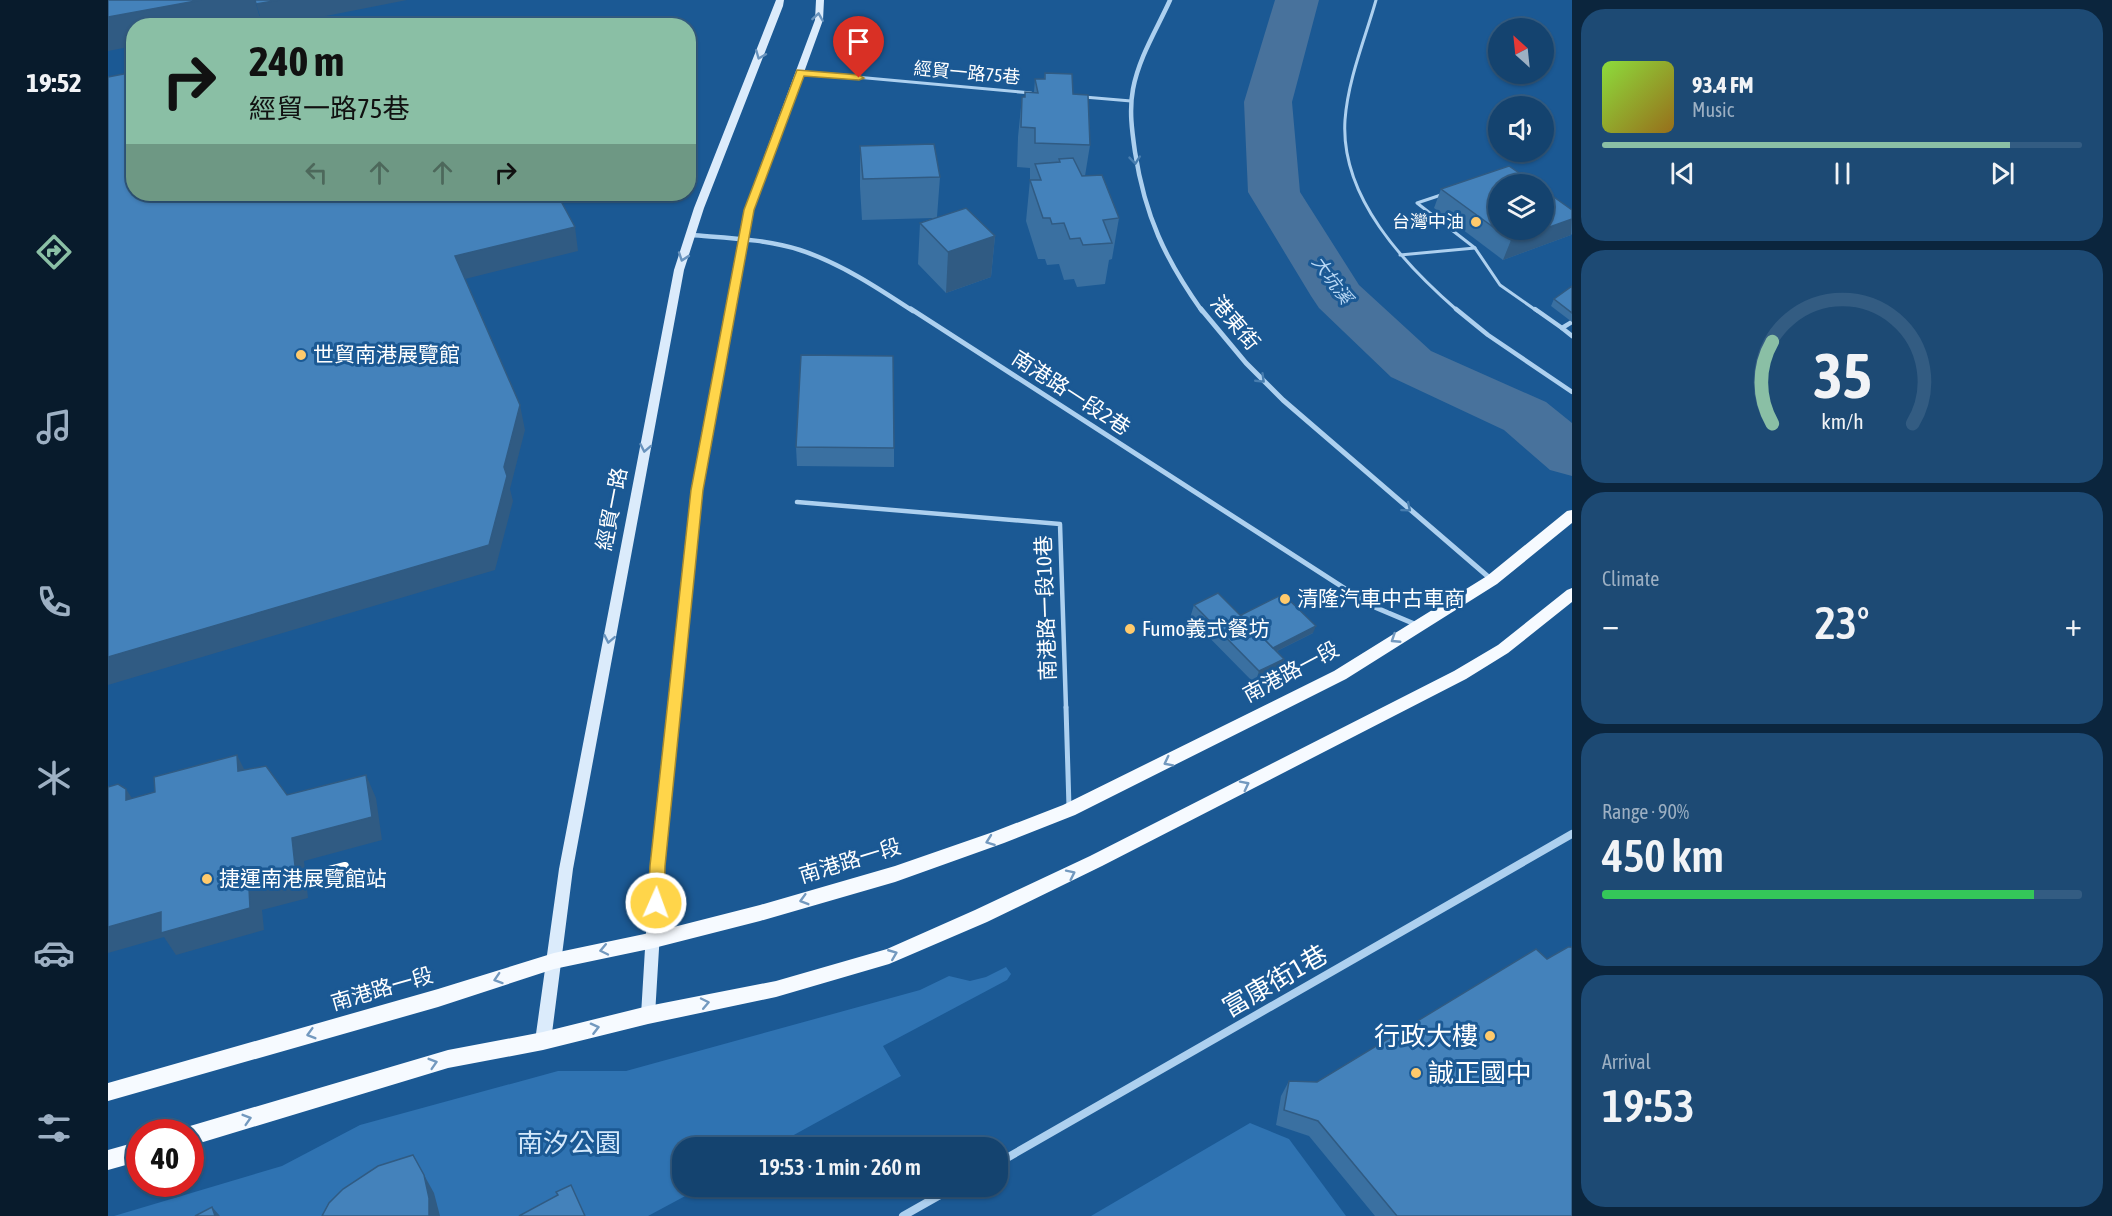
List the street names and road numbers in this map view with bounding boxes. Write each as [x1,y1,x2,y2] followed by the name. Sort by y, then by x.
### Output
[913,57,1021,88] street label: 經貿一路75巷
[1206,291,1265,354] street label: 港東街
[1008,345,1135,439] street label: 南港路一段2巷
[591,465,631,552] street label: 經貿一路
[1030,535,1060,681] street label: 南港路一段10巷
[1239,636,1343,706] street label: 南港路一段
[796,833,903,887] street label: 南港路一段
[1217,939,1333,1023] street label: 富康街1巷
[328,962,435,1014] street label: 南港路一段

